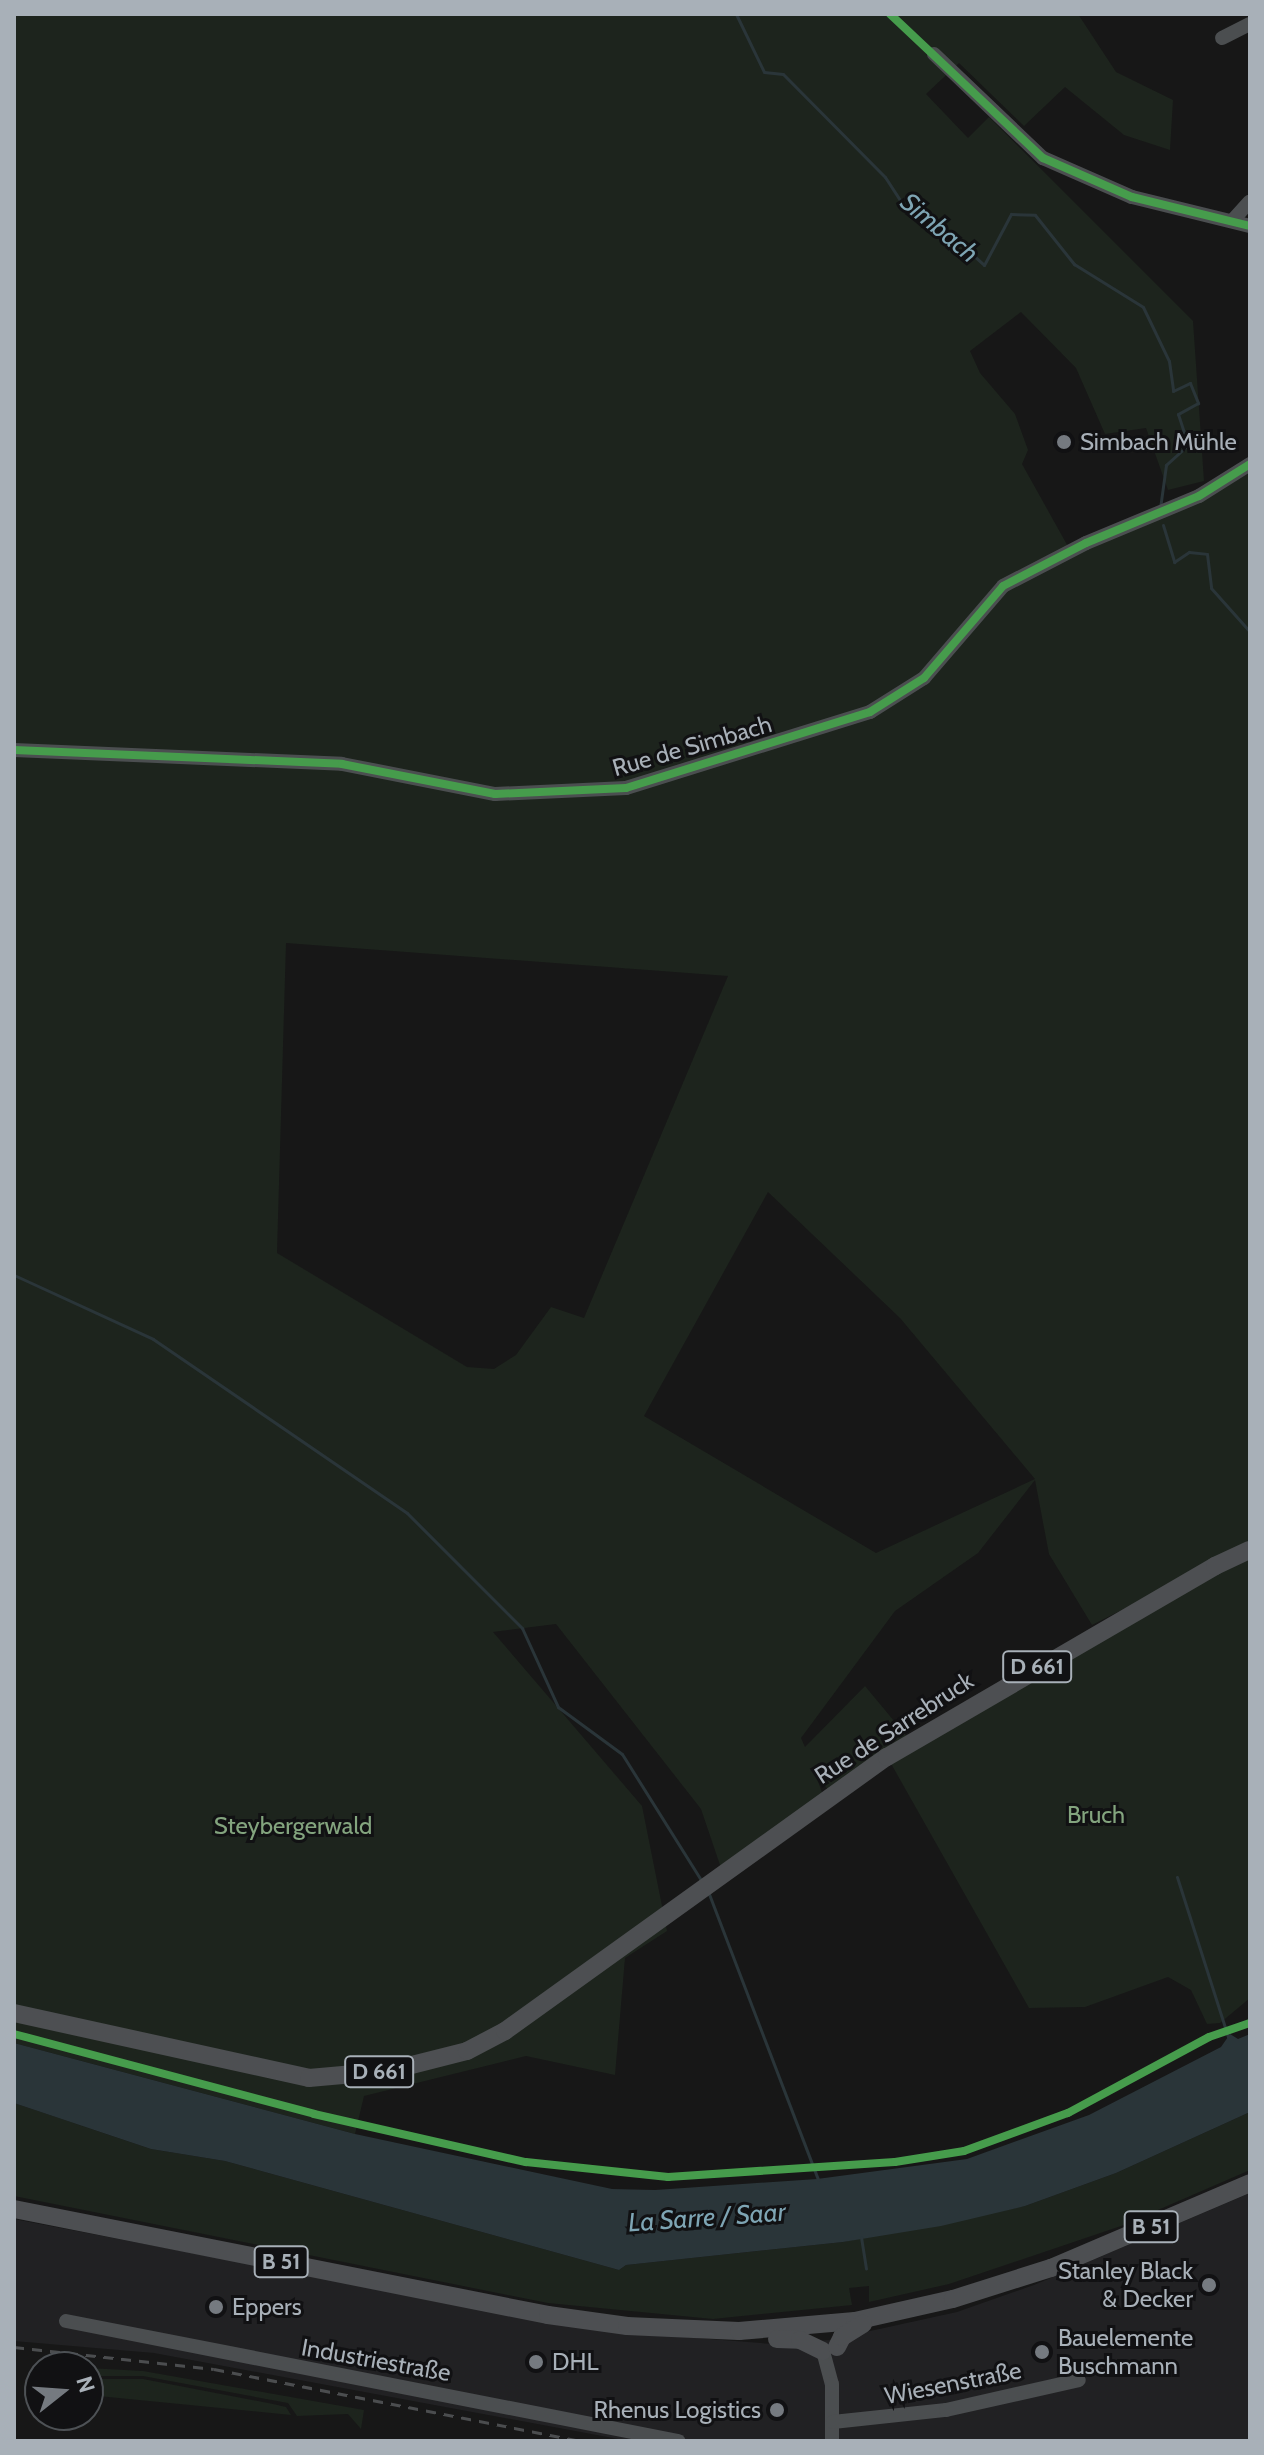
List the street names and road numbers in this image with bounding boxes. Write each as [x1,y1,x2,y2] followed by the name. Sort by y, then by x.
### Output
[609,710,775,782] street label: Rue de Simbach
[1001,1649,1073,1685] road number: D 661
[809,1666,979,1790] street label: Rue de Sarrebruck
[343,2054,415,2090] road number: D 661
[1123,2209,1179,2245] road number: B 51
[253,2244,309,2280] road number: B 51
[299,2333,453,2387] street label: Industriestraße
[882,2356,1024,2410] street label: Wiesenstraße

